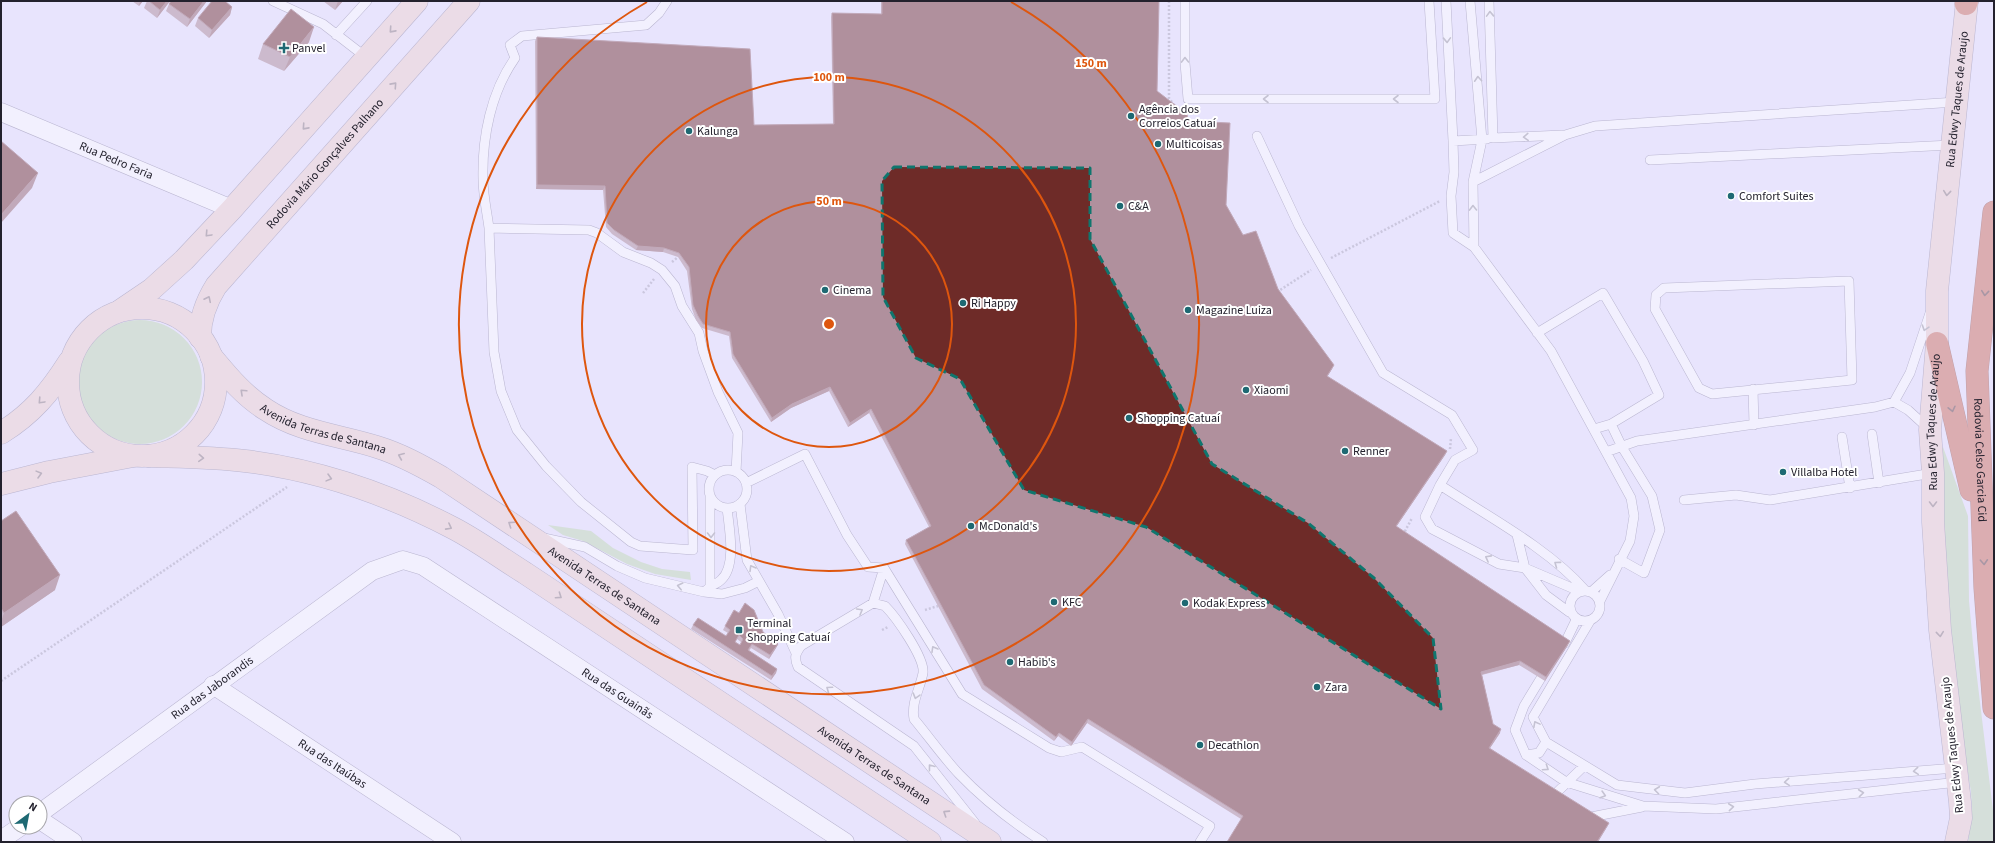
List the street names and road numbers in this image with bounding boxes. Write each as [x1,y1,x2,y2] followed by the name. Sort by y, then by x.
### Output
[1942,30,1973,168] street label: Rua Edwy Taques de Araujo
[263,95,388,233] street label: Rodovia Mário Gonçalves Palhano
[76,138,156,184] street label: Rua Pedro Faria
[1922,353,1945,490] street label: Rua Edwy Taques de Araujo
[1969,398,1991,522] street label: Rodovia Celso Garcia Cid
[257,400,389,458] street label: Avenida Terras de Santana
[544,542,664,630] street label: Avenida Terras de Santana
[168,652,257,724] street label: Rua das Jaborandis
[578,664,656,723] street label: Rua das Guainãs
[1937,676,1968,814] street label: Rua Edwy Taques de Araujo
[814,722,934,809] street label: Avenida Terras de Santana
[295,735,370,793] street label: Rua das Itaúbas

